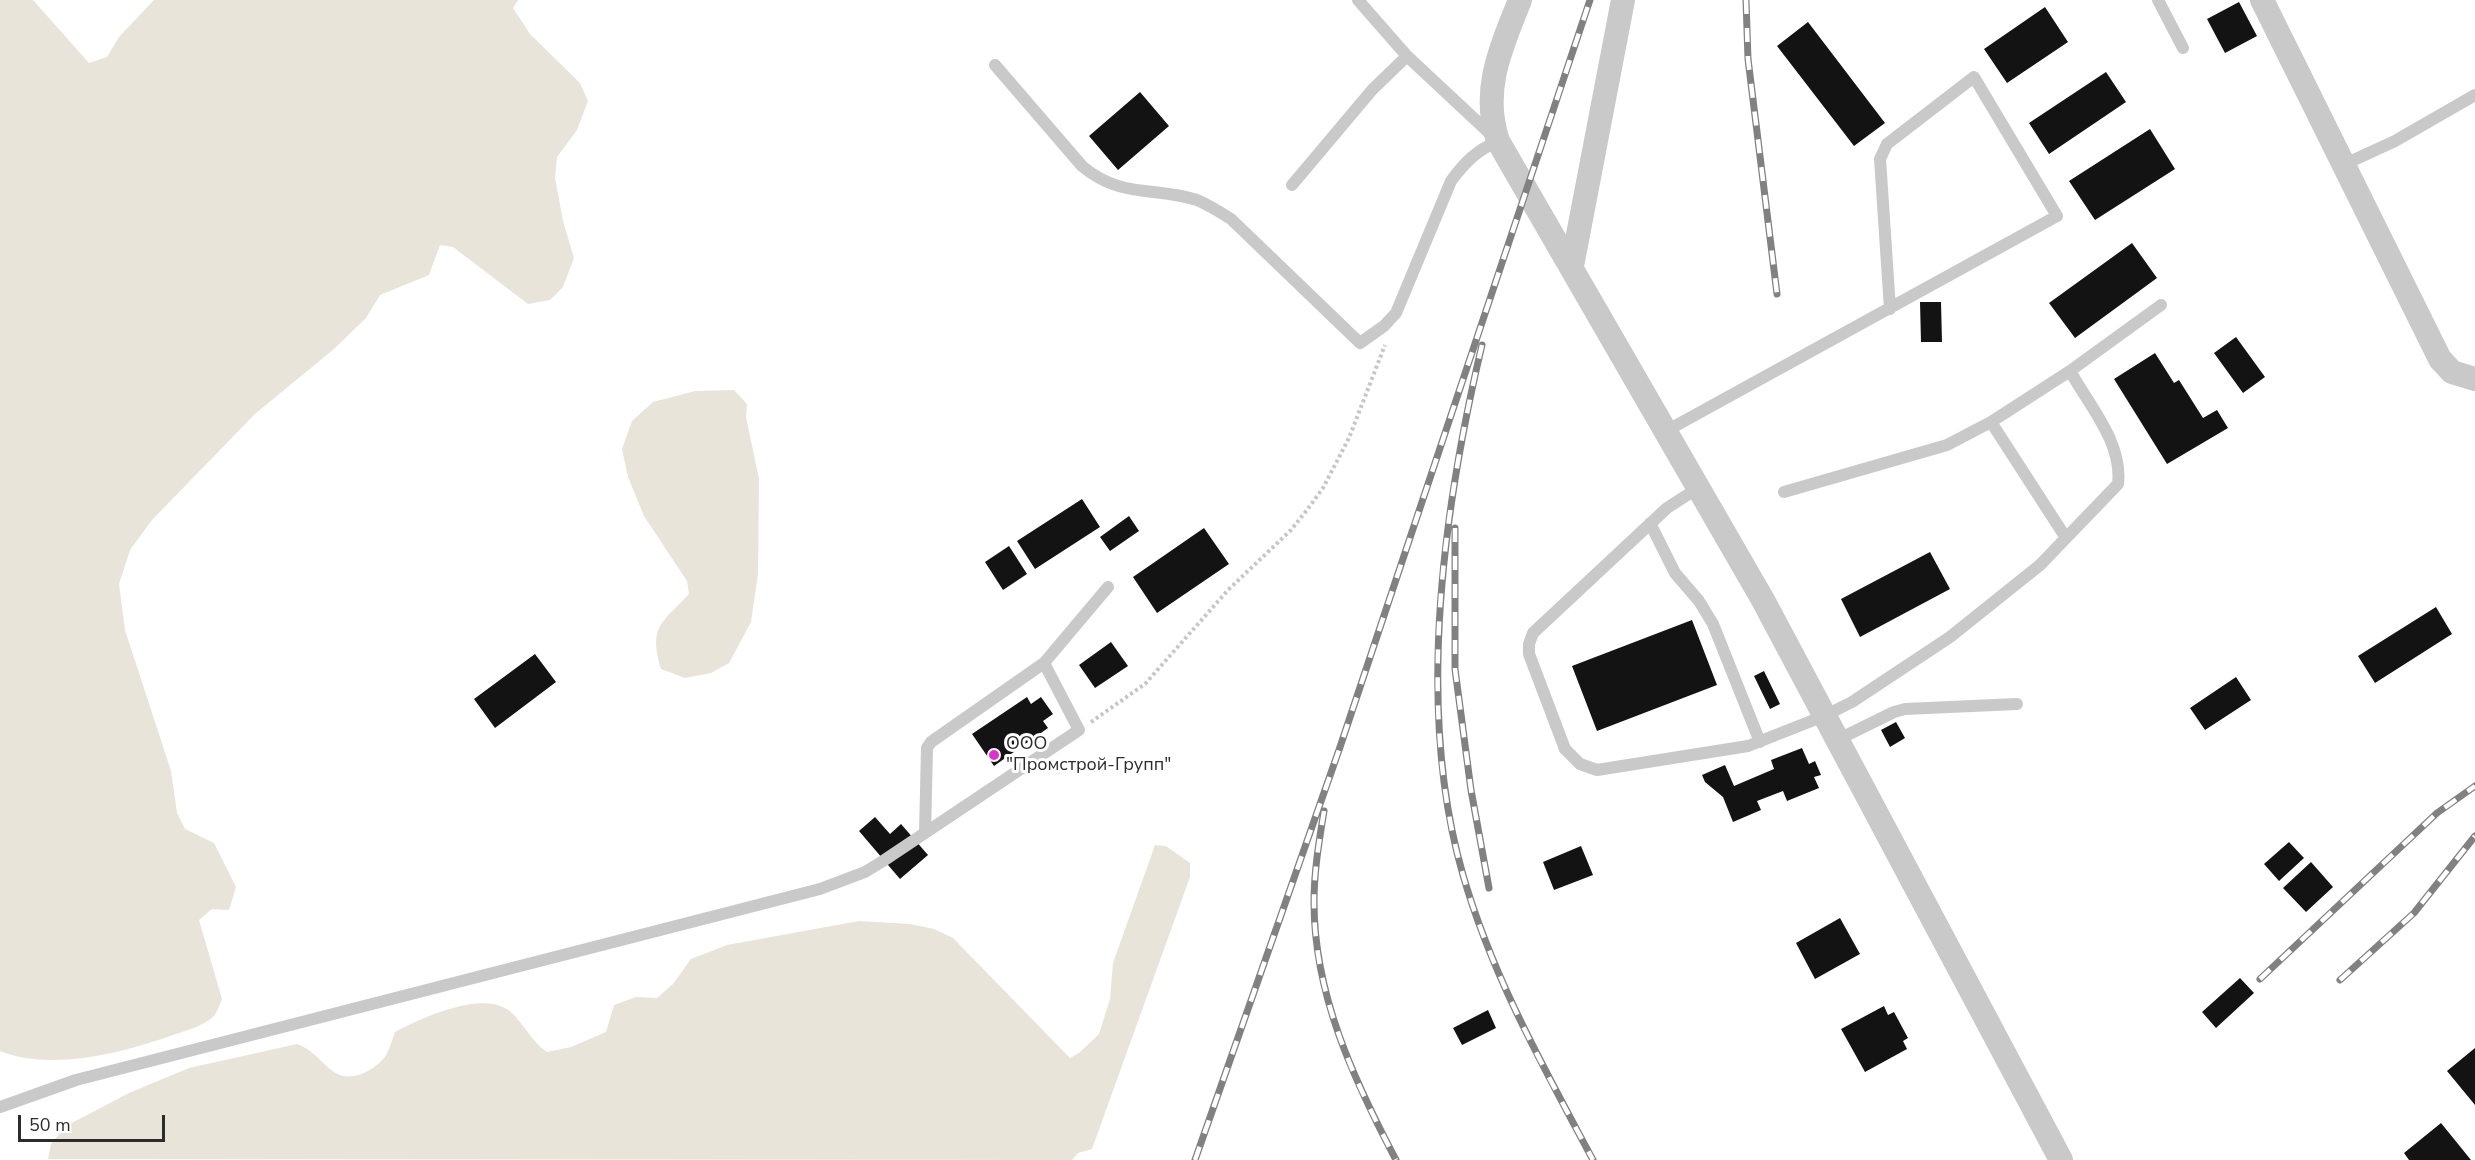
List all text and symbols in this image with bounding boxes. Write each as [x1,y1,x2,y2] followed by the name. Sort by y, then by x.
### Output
[1006,734,1171,777] place label: ООО "Промстрой-Групп"
[987,748,1001,762] marker: ООО "Промстрой-Групп"
[21,1103,168,1141] scale bar
[29,1113,71,1137] text: 50 m

